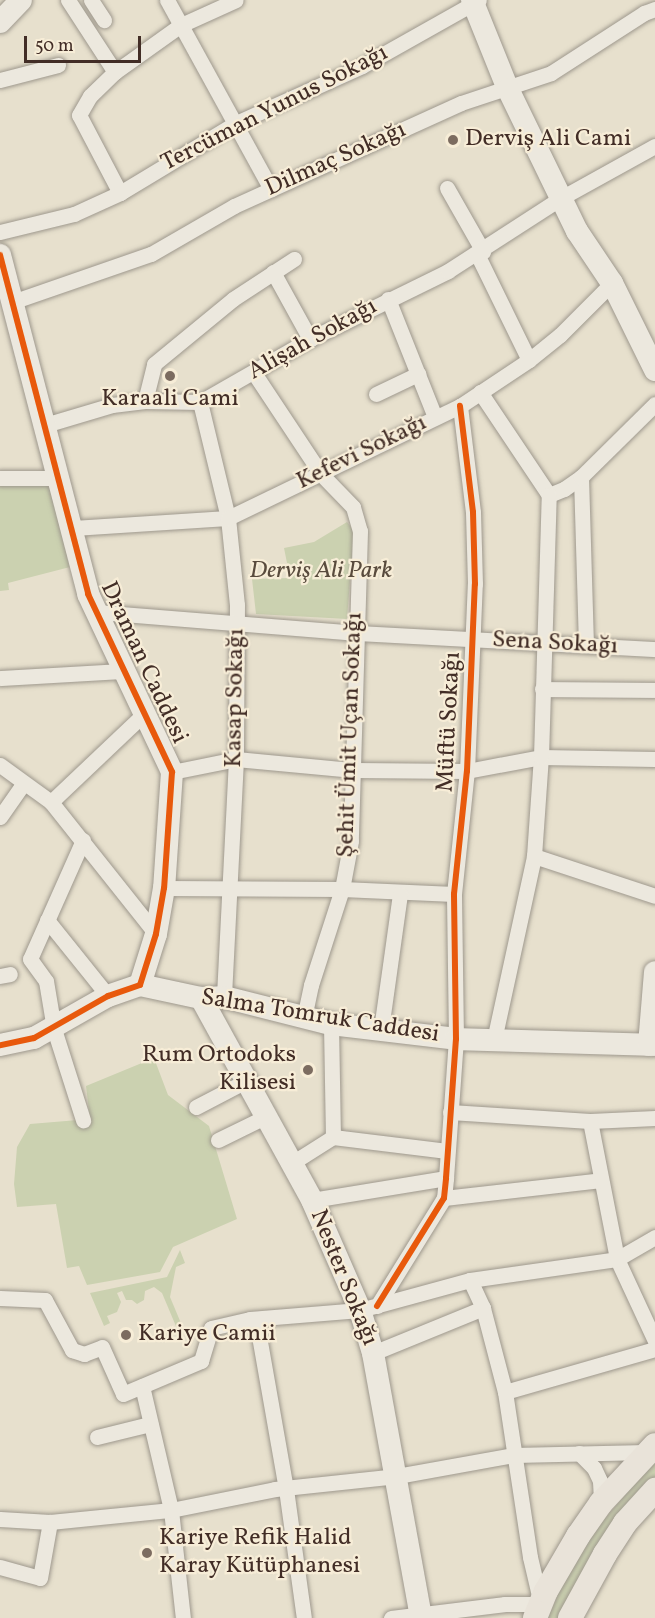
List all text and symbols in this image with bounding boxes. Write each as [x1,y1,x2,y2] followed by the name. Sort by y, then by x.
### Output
[27,24,144,62] scale bar
[35,34,74,59] text: 50 m
[157,39,393,179] street label: Tercüman Yunus Sokağı
[261,116,411,204] street label: Dilmaç Sokağı
[465,126,631,154] place label: Derviş Ali Cami
[446,133,460,147] marker: Derviş Ali Cami
[244,293,382,387] street label: Alişah Sokağı
[163,369,177,383] marker: Karaali Cami
[101,386,239,414] place label: Karaali Cami
[292,409,432,497] street label: Kefevi Sokağı
[250,558,392,586] park label: Derviş Ali Park
[93,577,193,749] street label: Draman Caddesi
[332,612,370,858] street label: Şehit Ümit Uçan Sokağı
[491,626,619,662] street label: Sena Sokağı
[220,628,252,768] street label: Kasap Sokağı
[432,651,468,793] street label: Müftü Sokağı
[198,984,442,1050] street label: Salma Tomruk Caddesi
[142,1042,296,1098] place label: Rum Ortodoks Kilisesi
[301,1063,315,1077] marker: Rum Ortodoks Kilisesi
[303,1206,383,1350] street label: Nester Sokağı
[138,1321,276,1349] place label: Kariye Camii
[119,1328,133,1342] marker: Kariye Camii
[159,1525,361,1581] place label: Kariye Refik Halid Karay Kütüphanesi
[140,1546,154,1560] marker: Kariye Refik Halid Karay Kütüphanesi

